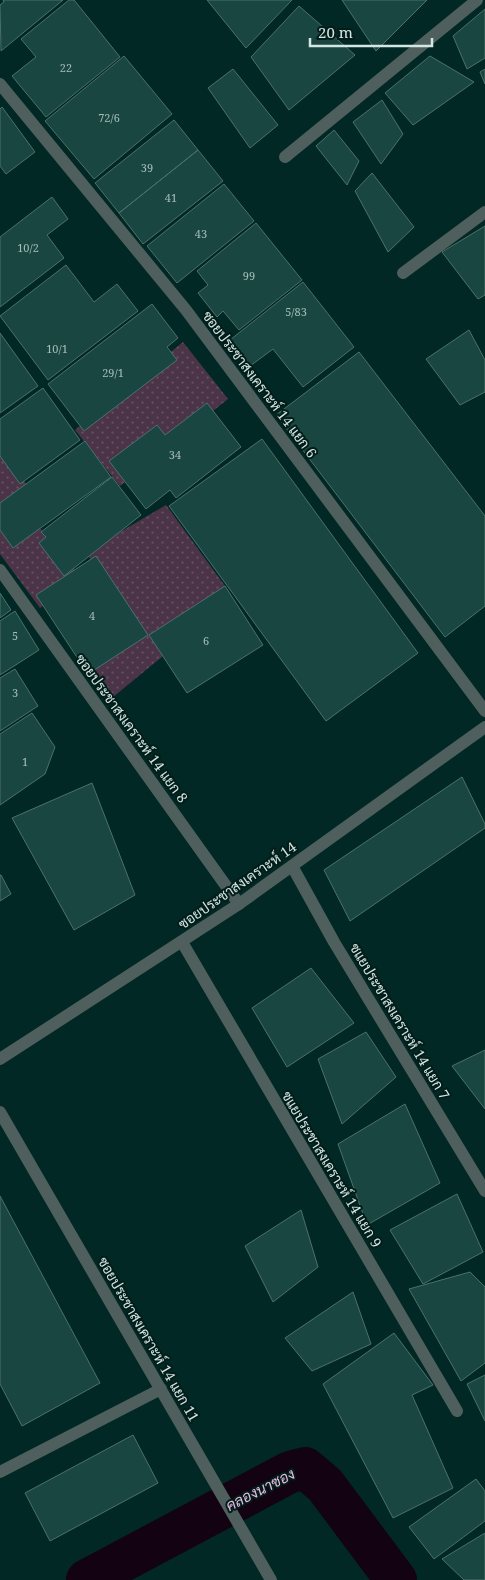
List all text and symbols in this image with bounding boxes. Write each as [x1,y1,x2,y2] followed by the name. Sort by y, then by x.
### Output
[310,15,432,47] scale bar
[318,22,353,42] text: 20 m
[60,60,72,75] house number: 22
[98,110,120,125] house number: 72/6
[141,160,153,175] house number: 39
[165,190,177,205] house number: 41
[195,226,207,241] house number: 43
[17,240,39,255] house number: 10/2
[243,268,255,283] house number: 99
[285,304,307,319] house number: 5/83
[198,307,322,461] street label: ซอยประชาสงเคราะห์ 14 แยก 6
[46,341,68,356] house number: 10/1
[102,365,124,380] house number: 29/1
[169,447,181,462] house number: 34
[89,608,95,623] house number: 4
[12,628,18,643] house number: 5
[203,633,209,648] house number: 6
[72,650,192,806] street label: ซอยประชาสงเคราะห์ 14 แยก 8
[12,685,18,700] house number: 3
[22,754,28,769] house number: 1
[174,837,300,933] street label: ซอยประชาสงเคราะห์ 14
[346,939,454,1103] street label: ซแยประชาสงเคราะห์ 14 แยก 7
[278,1087,386,1251] street label: ซแยประชาสงเคราะห์ 14 แยก 9
[94,1253,204,1425] street label: ซอยประชาสงเคราะห์ 14 แยก 11
[222,1463,298,1515] water label: คลองนาซอง

